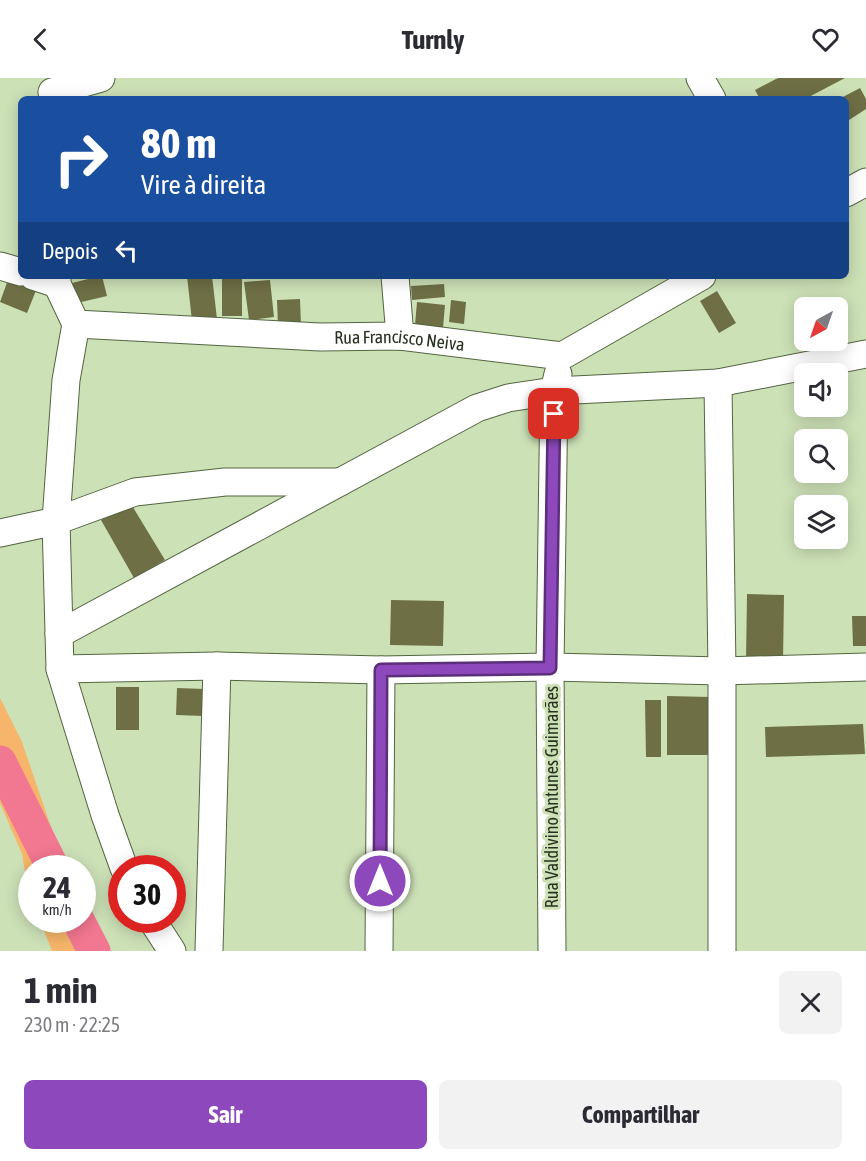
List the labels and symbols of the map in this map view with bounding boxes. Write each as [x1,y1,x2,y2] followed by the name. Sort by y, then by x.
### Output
[794,297,848,351] north arrow
[334,325,466,354] street label: Rua Francisco Neiva
[528,388,579,439] pin
[541,686,562,908] street label: Rua Valdivino Antunes Guimarães
[348,849,412,913] position arrow
[108,855,186,933] speed limit sign: 30

